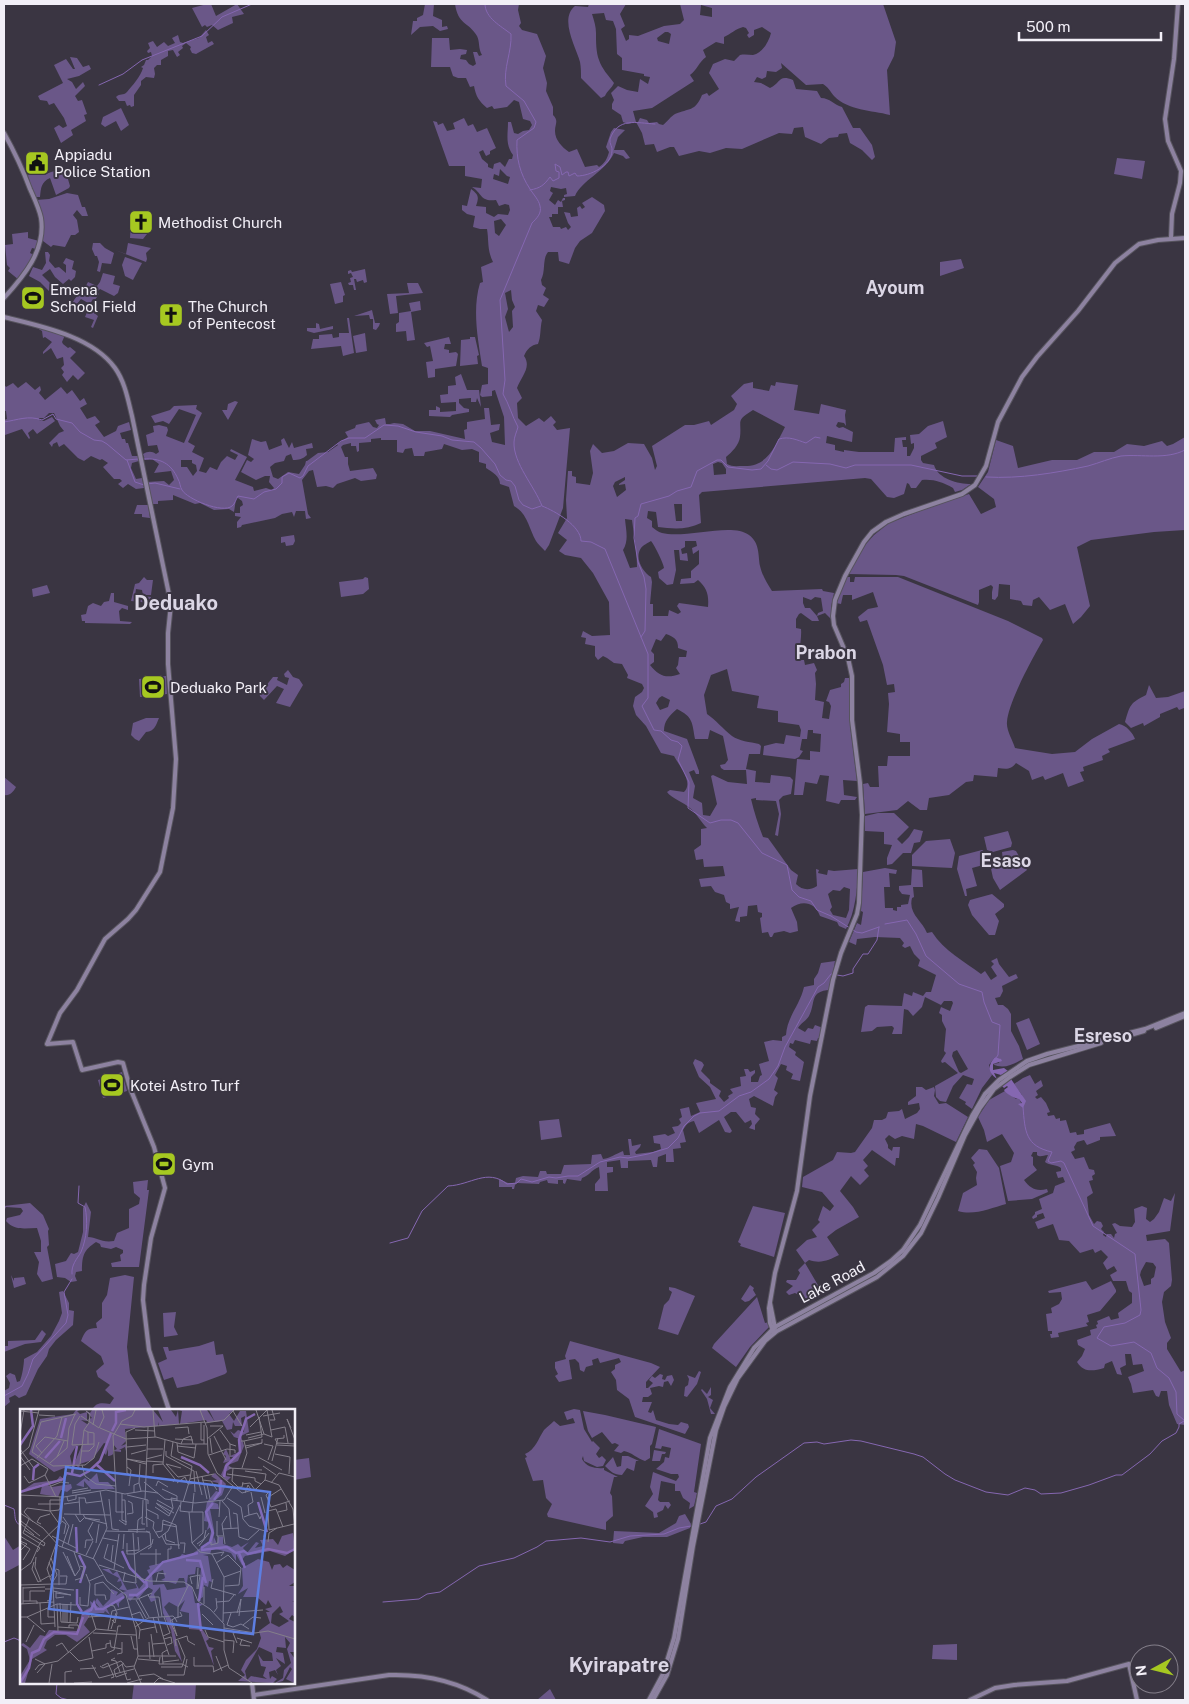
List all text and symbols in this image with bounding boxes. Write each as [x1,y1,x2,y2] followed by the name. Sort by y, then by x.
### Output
[1019,10,1162,42] scale bar
[1026,18,1071,35] text: 500 m
[54,146,150,180] place label: Appiadu Police Station
[24,150,50,176] public building icon: Appiadu Police Station
[128,209,154,235] church icon: Methodist Church
[158,214,282,231] place label: Methodist Church
[866,277,924,298] district label: Ayoum
[50,281,136,315] place label: Emena School Field
[20,285,46,311] sports icon: Emena School Field
[188,298,276,332] place label: The Church of Pentecost
[158,302,184,328] church icon: The Church of Pentecost
[134,591,218,615] district label: Deduako
[795,642,857,663] district label: Prabon
[140,674,166,700] sports icon: Deduako Park
[170,679,267,696] place label: Deduako Park
[981,850,1031,871] district label: Esaso
[1074,1025,1132,1046] district label: Esreso
[99,1072,125,1098] sports icon: Kotei Astro Turf
[130,1077,240,1094] place label: Kotei Astro Turf
[151,1151,177,1177] sports icon: Gym
[182,1156,214,1173] place label: Gym
[796,1258,868,1306] street label: Lake Road
[20,1409,295,1684] inset map
[1129,1644,1179,1694] north arrow
[569,1653,669,1677] district label: Kyirapatre
[1132,1664,1150,1677] text: N

